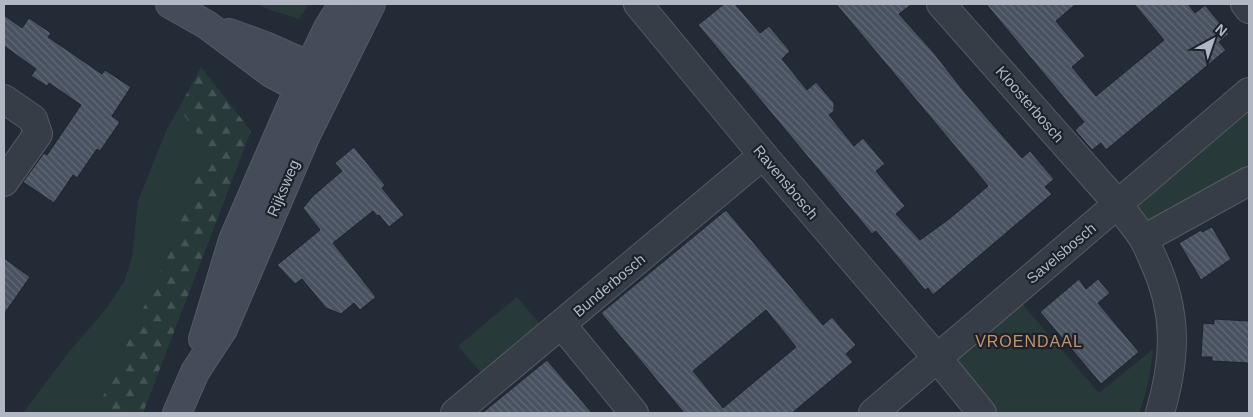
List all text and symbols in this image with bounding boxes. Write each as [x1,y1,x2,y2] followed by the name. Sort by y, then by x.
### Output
[1188,15,1238,65] north arrow
[1212,21,1230,39] text: N
[992,63,1068,145] street label: Kloosterbosch
[750,142,822,222] street label: Ravensbosch
[263,157,303,219] street label: Rijksweg
[1023,219,1099,287] street label: Savelsbosch
[570,250,648,320] street label: Bunderbosch
[975,333,1083,350] district label: VROENDAAL

